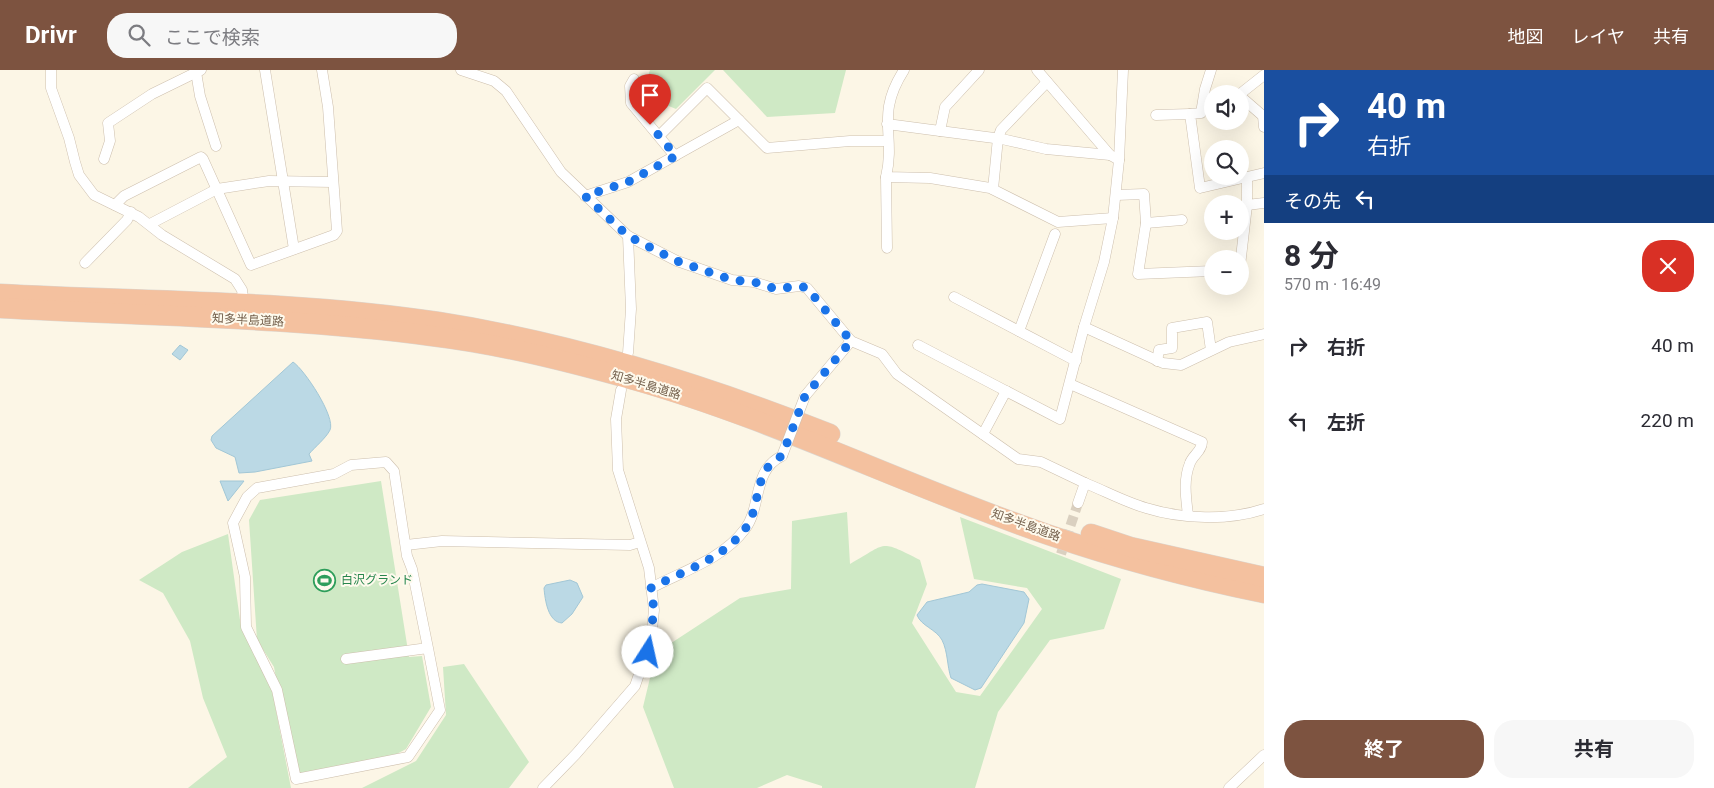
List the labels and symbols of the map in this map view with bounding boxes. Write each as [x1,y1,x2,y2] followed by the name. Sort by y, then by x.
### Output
[629,74,671,125] pin
[212,311,284,329] street label: 知多半島道路
[610,368,682,402] street label: 知多半島道路
[990,506,1062,544] street label: 知多半島道路
[313,568,337,592] sports icon: 白沢グランド
[341,573,413,587] place label: 白沢グランド
[621,625,673,677] position arrow

